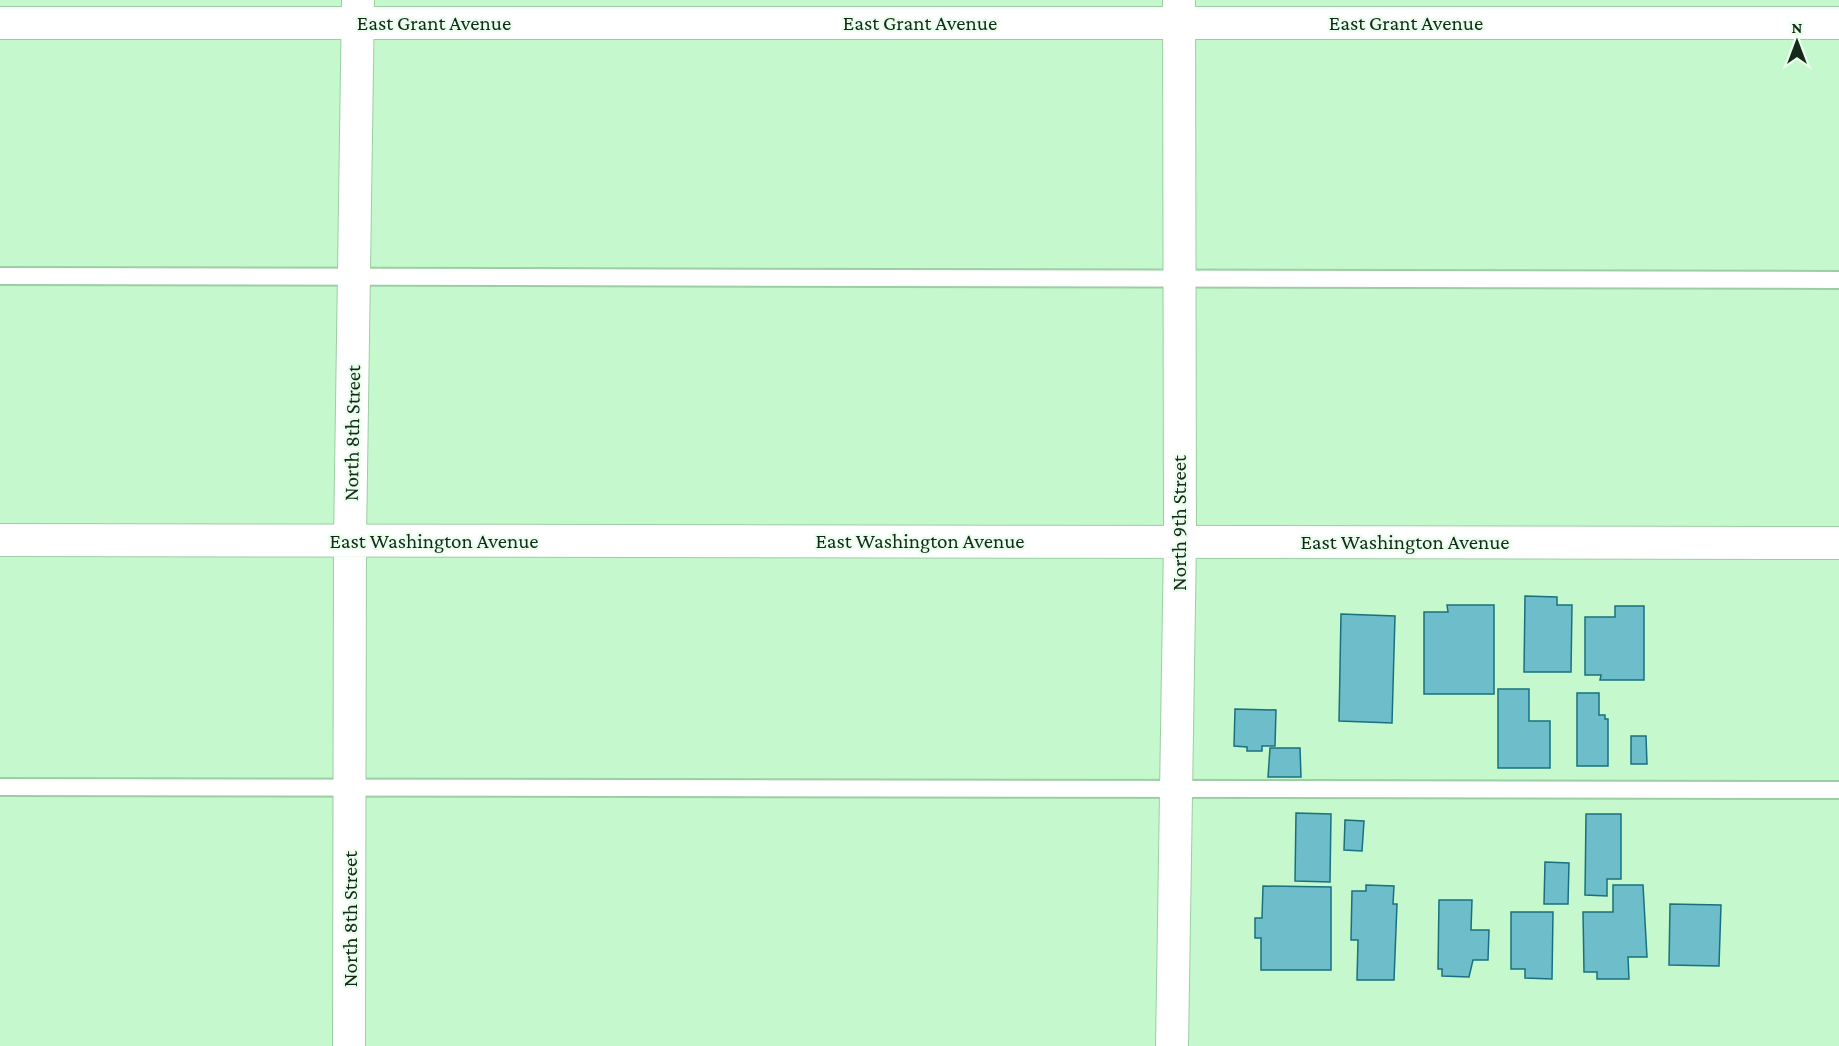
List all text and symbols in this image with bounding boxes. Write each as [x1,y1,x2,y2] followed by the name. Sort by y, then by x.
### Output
[357,11,511,35] street label: East Grant Avenue
[843,11,997,35] street label: East Grant Avenue
[1329,11,1483,35] street label: East Grant Avenue
[1767,12,1827,72] north arrow
[1792,19,1803,36] text: N
[339,364,365,501] street label: North 8th Street
[1167,454,1191,591] street label: North 9th Street
[329,529,539,553] street label: East Washington Avenue
[815,529,1025,553] street label: East Washington Avenue
[1300,530,1510,554] street label: East Washington Avenue
[338,850,362,987] street label: North 8th Street

